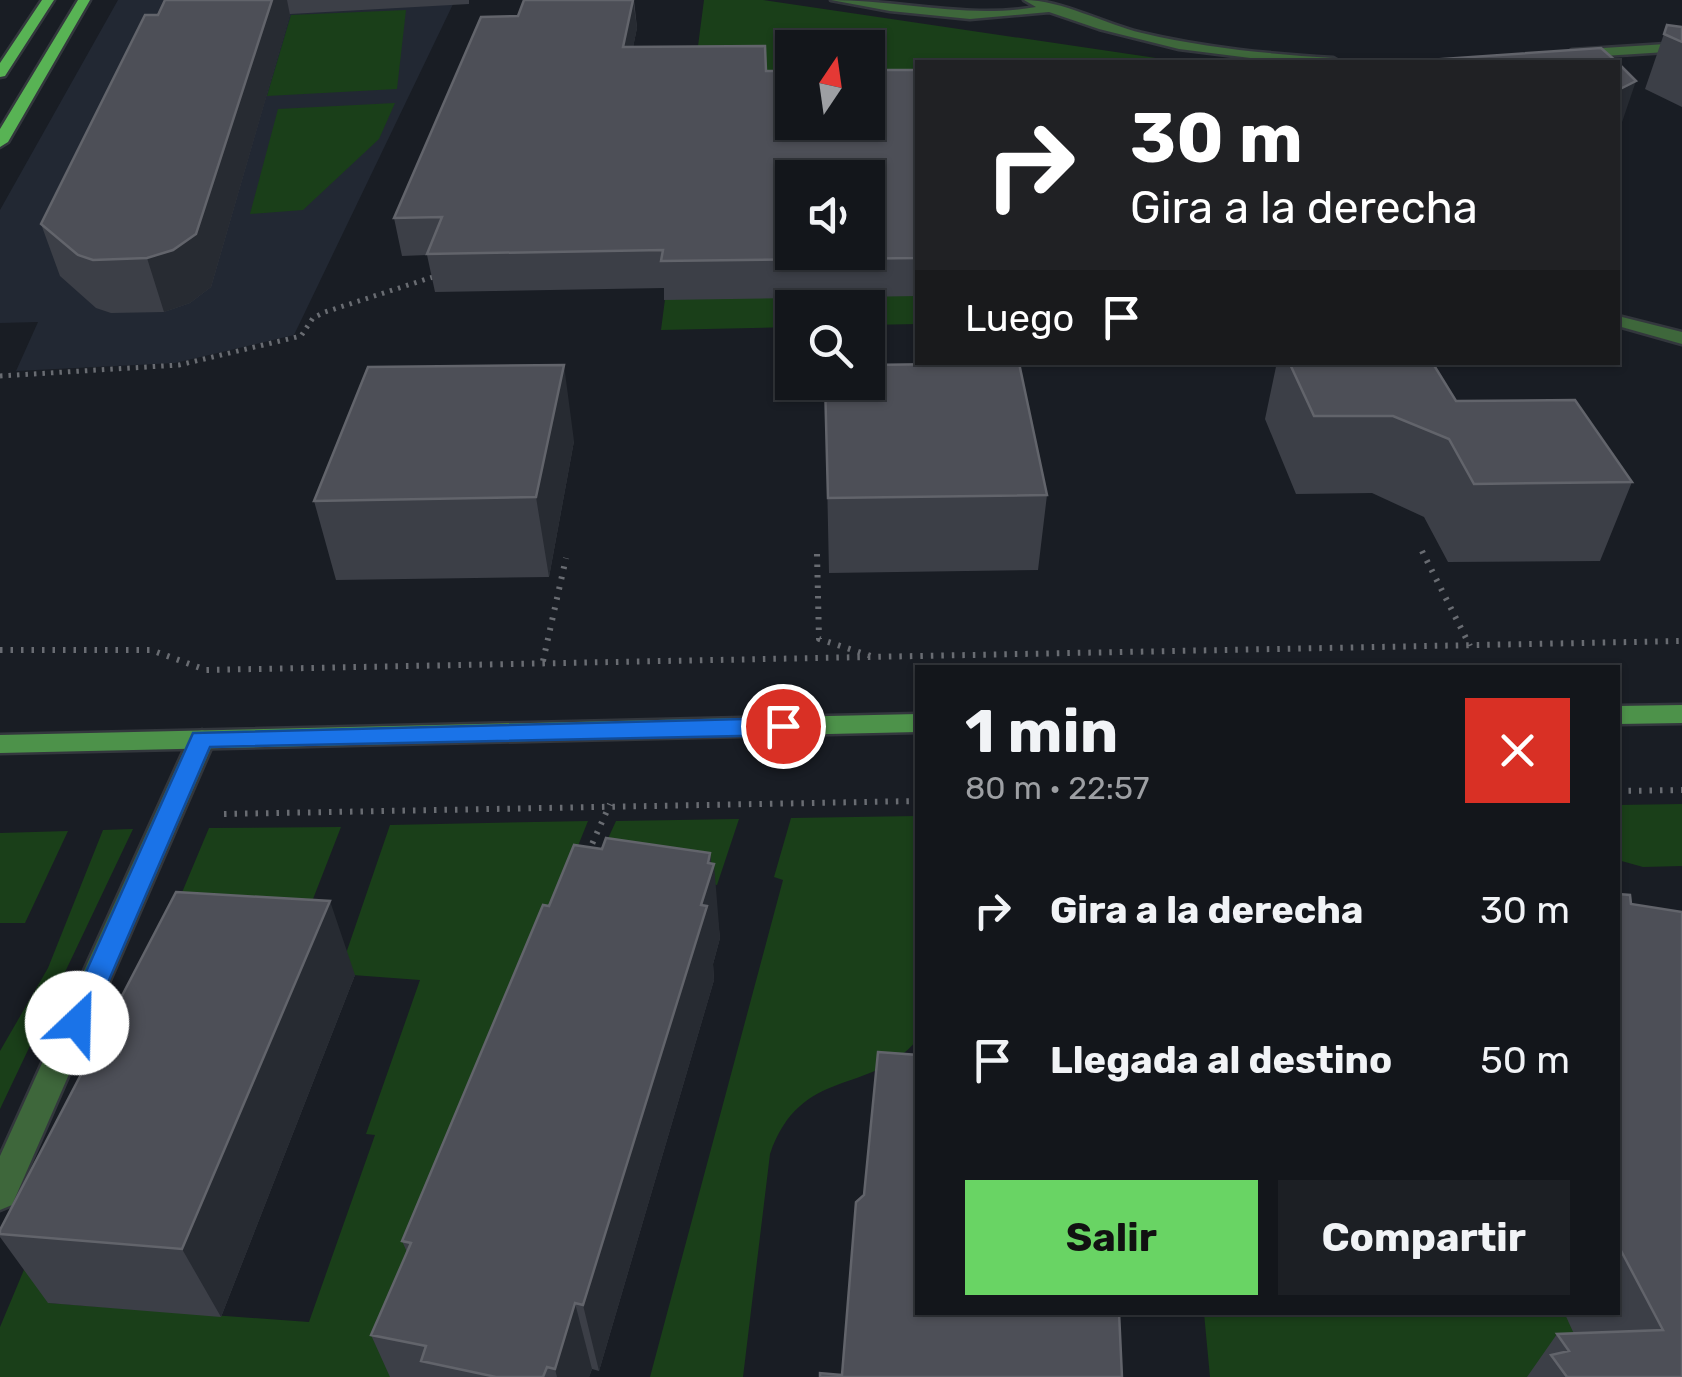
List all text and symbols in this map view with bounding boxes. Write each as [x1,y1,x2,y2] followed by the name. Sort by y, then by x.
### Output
[775,30,885,140] north arrow
[775,30,885,400] map controls
[1130,97,1303,180] text: 30 m
[965,100,1095,230] icon: right
[775,160,885,270] button: sound
[1130,181,1478,234] text: Gira a la derecha
[775,290,885,400] button: search
[1094,290,1149,345] icon: arrive
[965,295,1074,341] text: Luego
[741,684,826,769] pin
[965,696,1118,767] text: 1 min
[1465,698,1570,803] button: close
[756,699,811,754] icon: arrive
[965,769,1149,807] text: 80 m · 22:57
[965,883,1020,938] icon: right
[1050,887,1363,933] text: Gira a la derecha
[1480,887,1570,933] text: 30 m
[25,971,129,1075] position arrow
[965,1033,1020,1088] icon: arrive
[1050,1037,1392,1083] text: Llegada al destino
[1480,1037,1570,1083] text: 50 m
[965,1180,1258,1295] button: Salir
[1278,1180,1570,1295] button: Compartir

